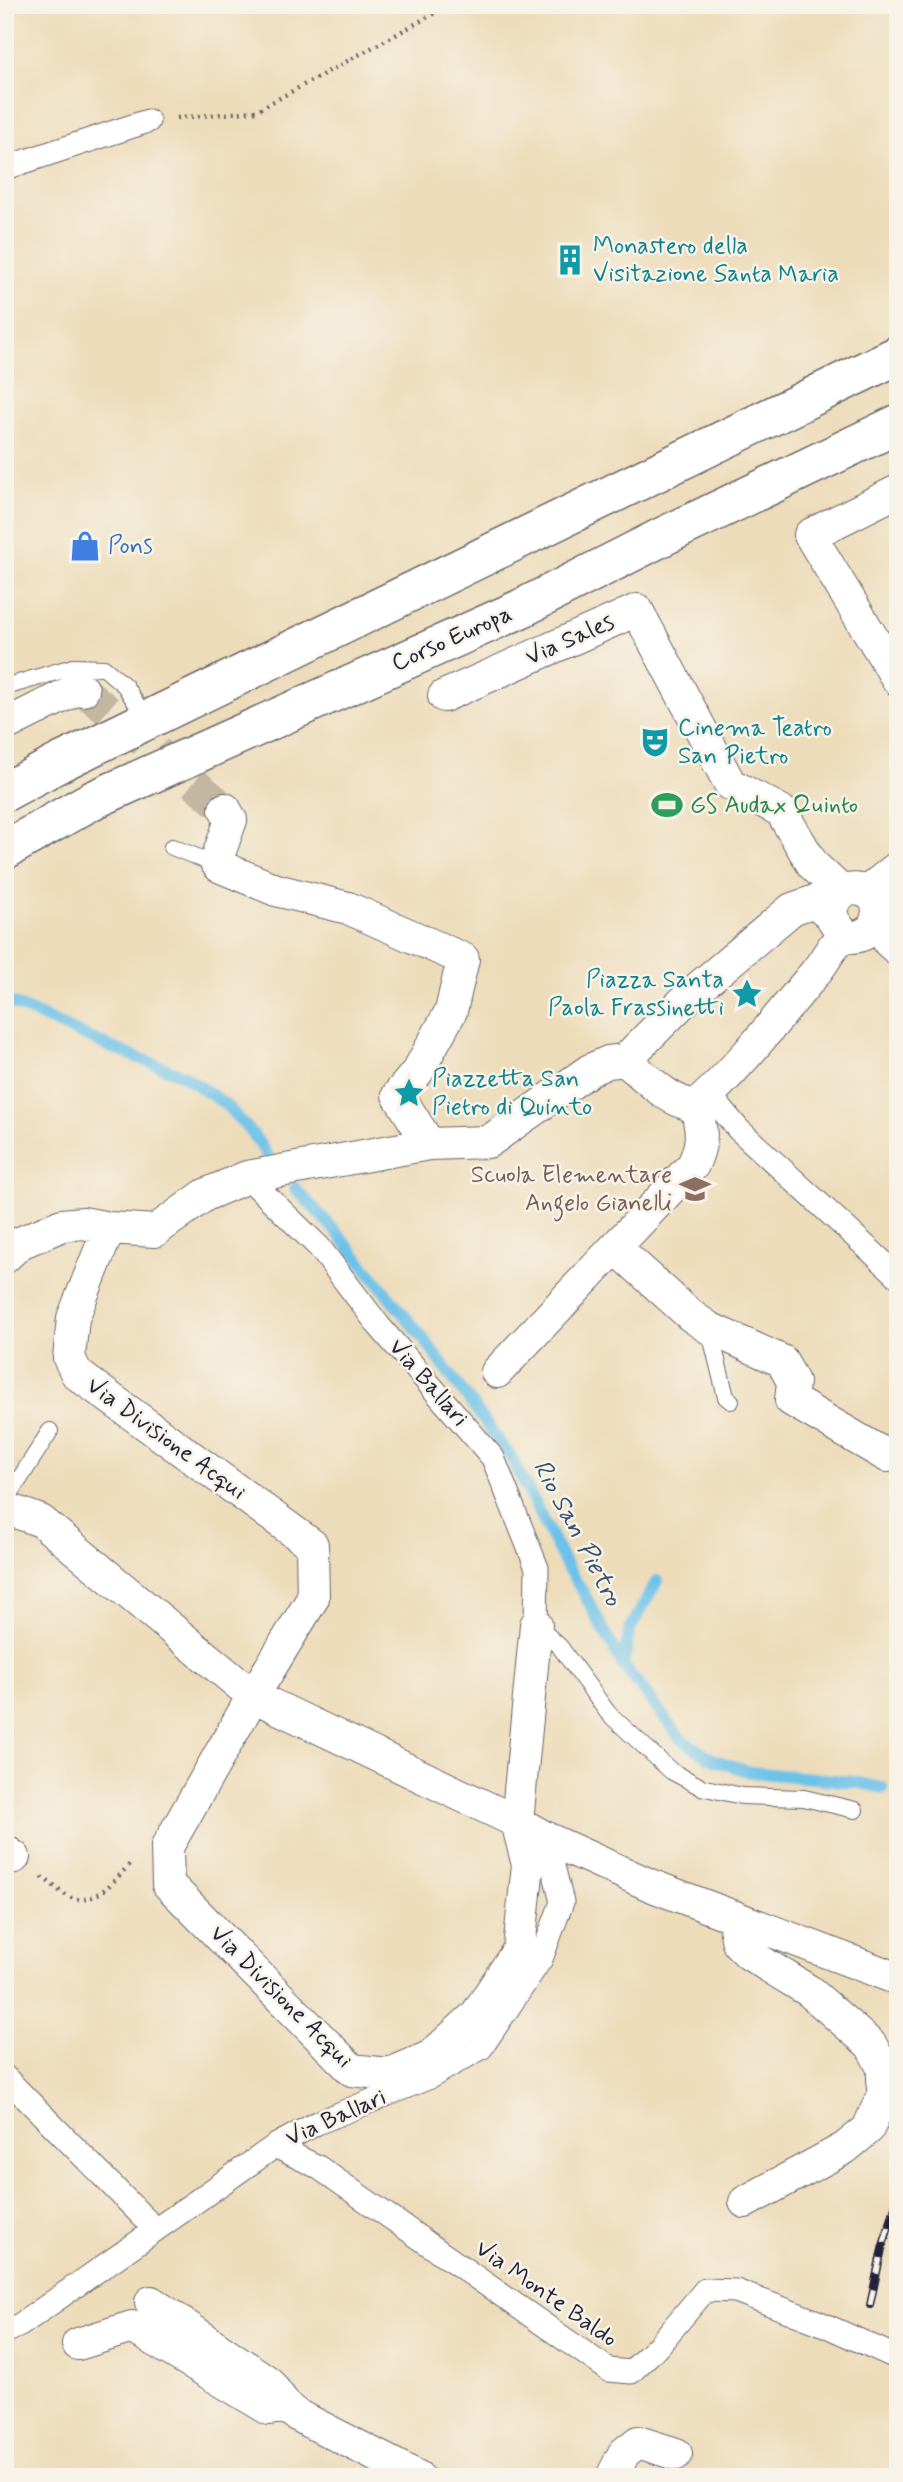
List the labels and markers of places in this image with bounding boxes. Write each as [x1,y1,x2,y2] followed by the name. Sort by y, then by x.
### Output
[593,231,839,290] place label: Monastero della Visitazione Santa Maria
[553,243,587,277] building icon: Monastero della Visitazione Santa Maria
[68,529,102,563] shop icon: Pons
[108,531,153,562] place label: Pons
[678,713,832,772] place label: Cinema Teatro San Pietro
[638,725,672,759] theatre icon: Cinema Teatro San Pietro
[650,788,684,822] sports icon: GS Audax Quinto
[690,790,858,821] place label: GS Audax Quinto
[548,965,724,1024] place label: Piazza Santa Paola Frassinetti
[730,977,764,1011] place icon: Piazza Santa Paola Frassinetti
[432,1064,592,1123] place label: Piazzetta San Pietro di Quinto
[392,1076,426,1110] place icon: Piazzetta San Pietro di Quinto
[471,1160,672,1222] place label: Scuola Elementare Angelo Gianelli
[678,1172,712,1206] school or university icon: Scuola Elementare Angelo Gianelli

